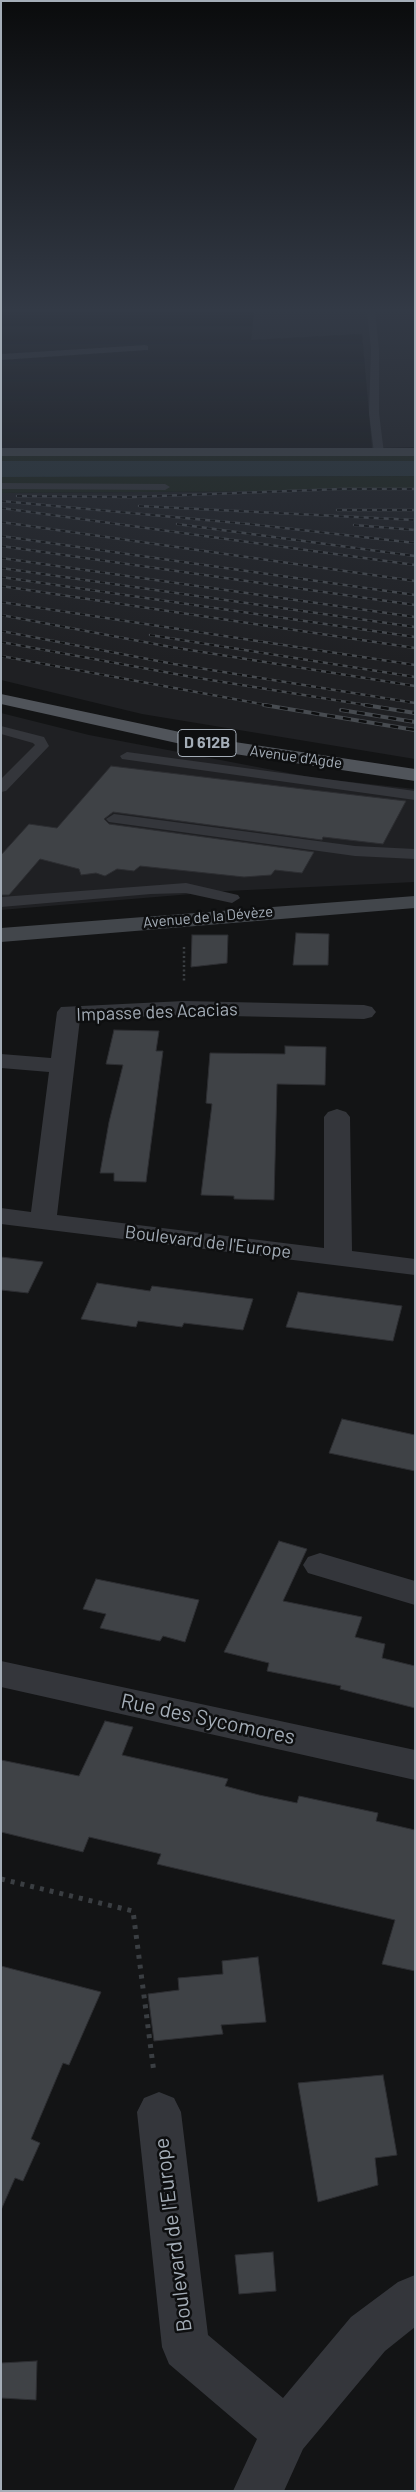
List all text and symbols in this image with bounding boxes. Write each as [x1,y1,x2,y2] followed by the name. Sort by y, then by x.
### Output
[178,730,236,756] road number: D 612B
[249,742,343,772] street label: Avenue d'Agde
[142,902,274,932] street label: Avenue de la Dévèze
[76,998,238,1026] street label: Impasse des Acacias
[124,1221,292,1263] street label: Boulevard de l'Europe
[119,1688,297,1750] street label: Rue des Sycomores
[149,2137,197,2333] street label: Boulevard de l'Europe

